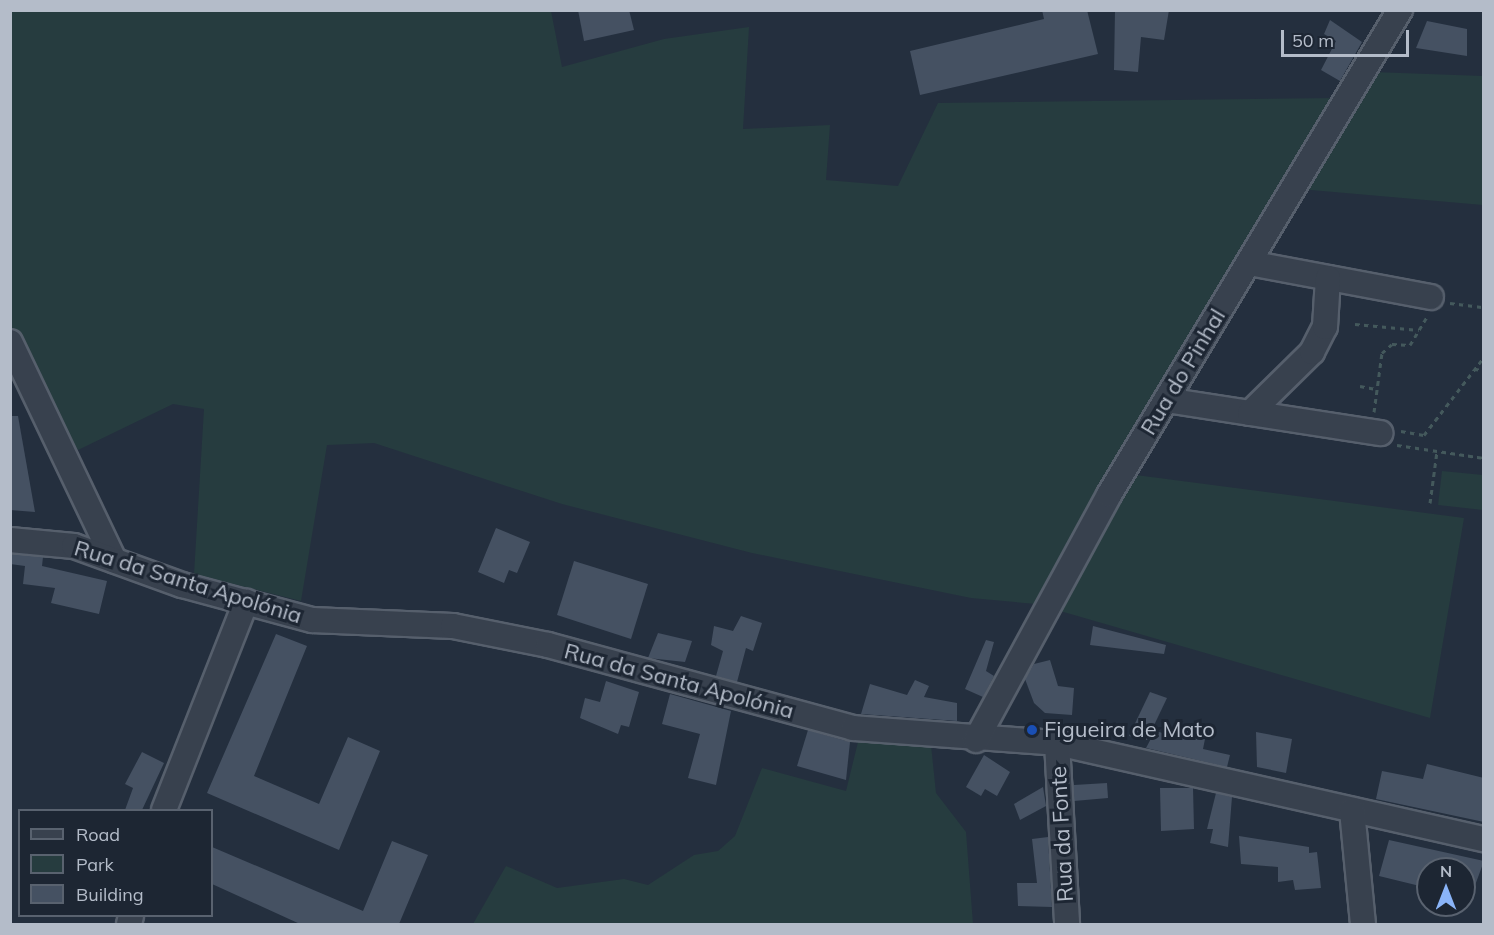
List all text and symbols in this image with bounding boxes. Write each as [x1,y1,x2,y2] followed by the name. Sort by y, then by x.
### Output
[1284,18,1412,56] scale bar
[1292,29,1334,52] text: 50 m
[1135,304,1231,440] street label: Rua do Pinhal
[71,535,305,629] street label: Rua da Santa Apolónia
[561,638,797,724] street label: Rua da Santa Apolónia
[1044,717,1215,743] place label: Figueira de Mato
[1025,723,1039,737] marker: Figueira de Mato
[1045,765,1079,903] street label: Rua da Fonte
[18,809,213,917] legend
[76,823,120,846] text: Road
[76,853,114,876] text: Park
[1416,857,1476,917] north arrow
[1440,861,1452,881] text: N
[76,883,144,906] text: Building

